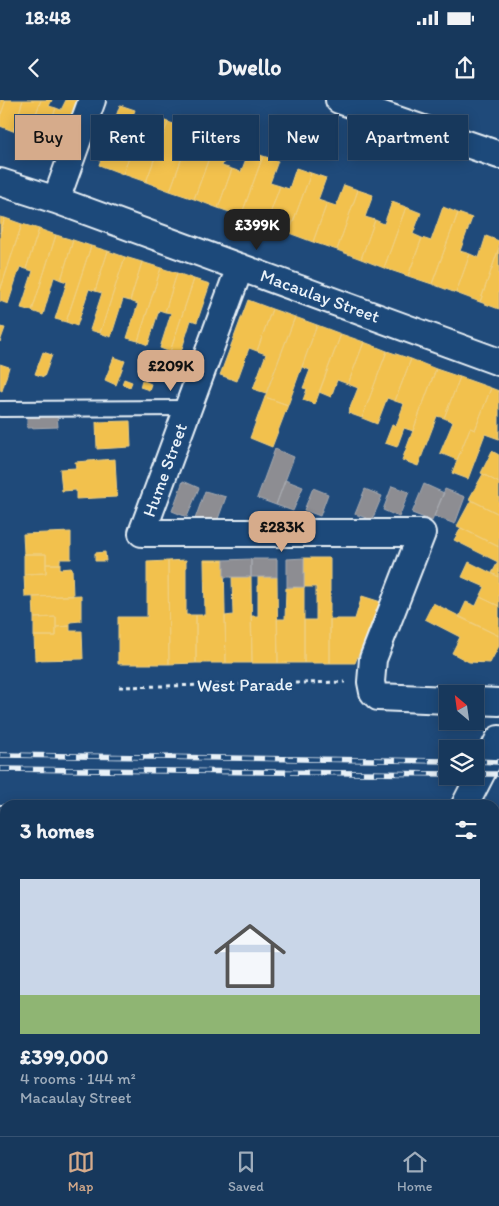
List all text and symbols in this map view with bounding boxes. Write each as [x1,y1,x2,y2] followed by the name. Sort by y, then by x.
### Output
[25,6,71,29] text: 18:48
[20,54,48,82] icon: back
[218,54,281,81] text: Dwello
[451,54,479,82] icon: share
[15,115,81,160] chip: Buy
[91,115,163,160] chip: Rent
[173,115,259,160] chip: Filters
[269,115,338,160] chip: New
[348,115,468,160] chip: Apartment
[222,208,292,251] pin: £399K
[235,215,279,234] text: £399K
[257,264,383,328] street label: Macaulay Street
[136,350,206,392] pin: £209K
[148,356,194,375] text: £209K
[138,420,192,520] street label: Hume Street
[247,510,317,553] pin: £283K
[260,517,304,536] text: £283K
[197,673,293,697] street label: West Parade
[439,685,484,730] north arrow
[439,685,484,785] map controls
[439,740,484,785] button: layers
[452,816,480,844] icon: filters
[20,818,95,843] text: 3 homes
[205,911,295,1001] icon: home
[20,1044,108,1069] text: £399,000
[20,1069,136,1088] text: 4 rooms · 144 m²
[20,1088,132,1107] text: Macaulay Street
[67,1148,95,1195] tab: Map
[228,1148,264,1195] tab: Saved
[397,1148,432,1195] tab: Home

